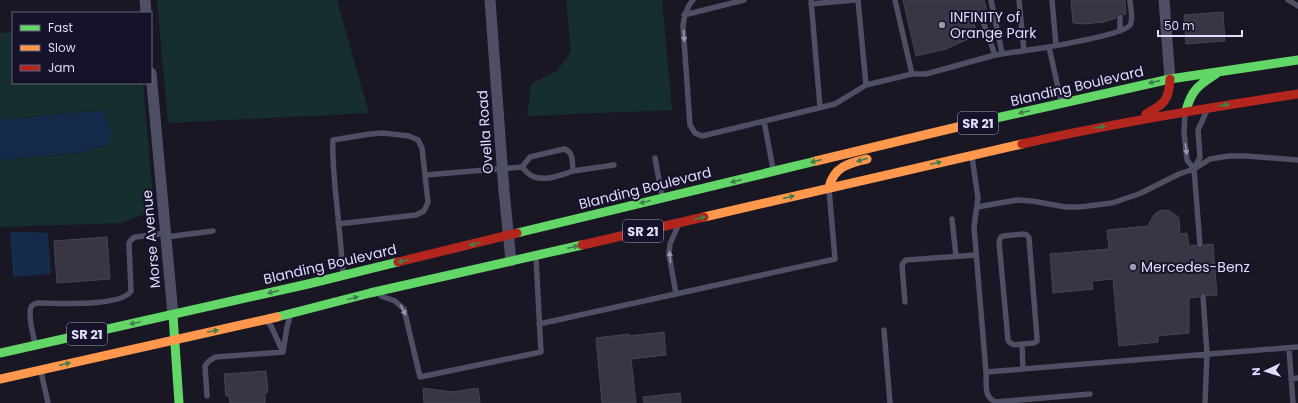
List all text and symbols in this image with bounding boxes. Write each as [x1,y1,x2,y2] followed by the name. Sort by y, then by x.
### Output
[950,7,1037,43] place label: INFINITY of Orange Park
[12,12,152,84] legend
[1158,12,1242,38] scale bar
[1164,17,1195,34] text: 50 m
[48,19,73,36] text: Fast
[937,20,947,30] marker: INFINITY of Orange Park
[680,30,687,42] one-way arrow
[48,39,76,56] text: Slow
[48,59,75,76] text: Jam
[1008,61,1146,111] street label: Blanding Boulevard
[1148,80,1160,86] one-way arrow
[472,89,498,175] street label: Ovella Road
[1218,101,1230,107] one-way arrow
[1017,110,1030,116] one-way arrow
[958,112,998,134] road number: SR 21
[1094,123,1106,129] one-way arrow
[1183,143,1189,155] one-way arrow
[856,158,868,164] one-way arrow
[809,159,822,165] one-way arrow
[930,160,942,166] one-way arrow
[577,162,713,214] street label: Blanding Boulevard
[729,178,742,184] one-way arrow
[137,189,165,289] street label: Morse Avenue
[783,194,795,200] one-way arrow
[639,200,651,206] one-way arrow
[694,214,706,220] one-way arrow
[623,220,663,242] road number: SR 21
[261,239,399,289] street label: Blanding Boulevard
[469,241,481,247] one-way arrow
[567,243,580,249] one-way arrow
[667,251,673,263] one-way arrow
[1141,257,1250,277] place label: Mercedes-Benz
[397,258,409,264] one-way arrow
[1128,262,1138,272] marker: Mercedes-Benz
[266,290,279,296] one-way arrow
[347,295,359,301] one-way arrow
[400,305,406,316] one-way arrow
[129,321,141,327] one-way arrow
[67,323,107,345] road number: SR 21
[207,327,219,333] one-way arrow
[1246,351,1286,391] north arrow
[59,361,72,367] one-way arrow
[1248,367,1264,376] text: N

